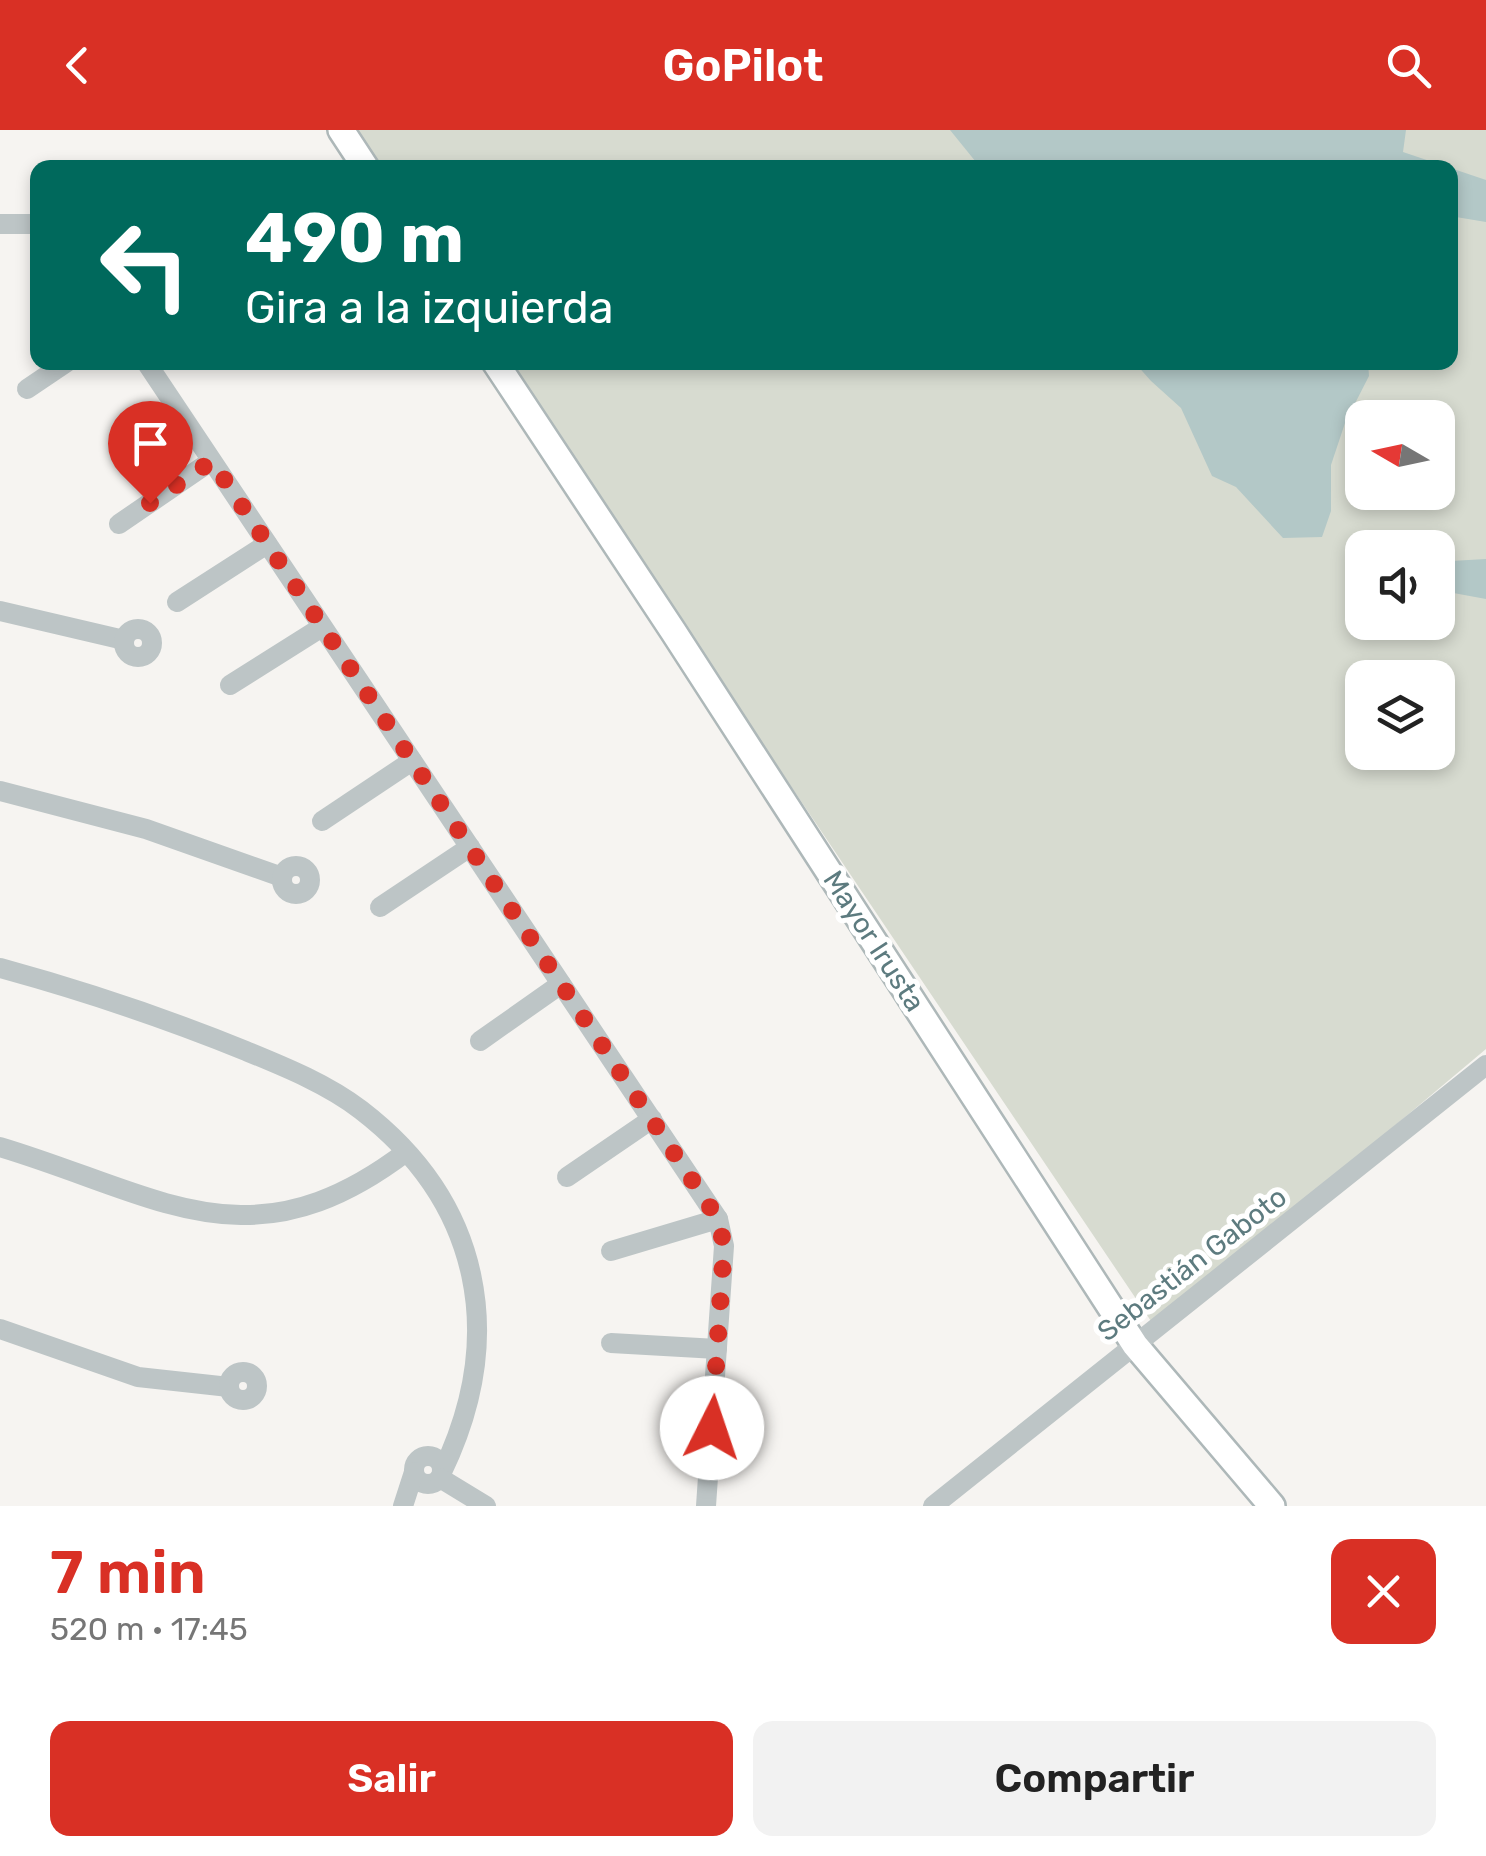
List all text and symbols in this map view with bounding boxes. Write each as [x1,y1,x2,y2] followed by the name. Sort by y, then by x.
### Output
[50,38,105,93] icon: back
[1381,38,1436,93] icon: search
[663,39,823,92] text: GoPilot
[245,197,464,280] text: 490 m
[80,200,210,330] icon: left
[245,281,614,334] text: Gira a la izquierda
[1345,400,1455,510] north arrow
[1345,400,1455,770] map controls
[108,401,193,504] pin
[123,416,178,471] icon: arrive
[1345,530,1455,640] button: sound
[1345,660,1455,770] button: layers
[816,864,932,1018] street label: Mayor Irusta
[1091,1180,1293,1348] street label: Sebastián Gaboto
[660,1376,764,1480] position arrow
[50,1537,206,1608] text: 7 min
[1331,1539,1436,1644] button: close
[50,1610,248,1648] text: 520 m · 17:45
[50,1721,733,1836] button: Salir
[753,1721,1436,1836] button: Compartir

